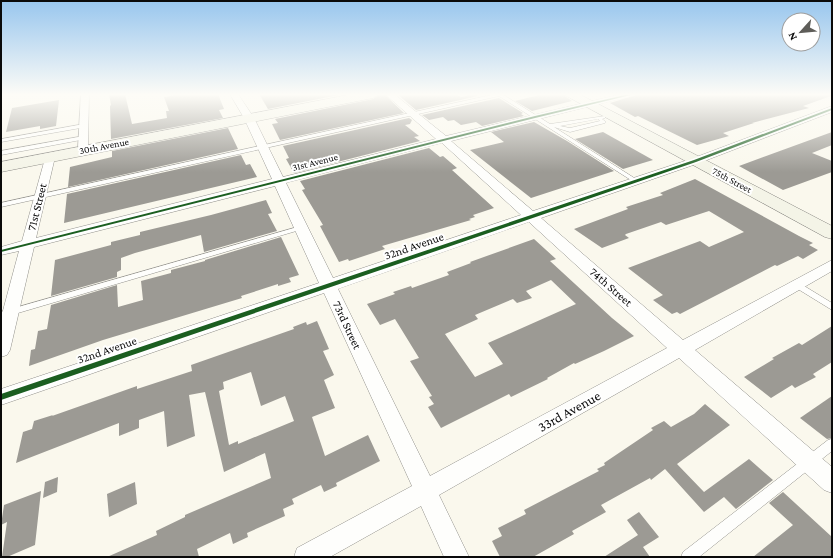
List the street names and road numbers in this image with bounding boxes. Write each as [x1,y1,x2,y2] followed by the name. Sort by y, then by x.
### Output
[78,136,130,156] street label: 30th Avenue
[291,151,340,173] street label: 31st Avenue
[710,165,754,195] street label: 75th Street
[24,181,50,232] street label: 71st Street
[383,229,445,263] street label: 32nd Avenue
[587,265,636,310] street label: 74th Street
[330,299,365,352] street label: 73rd Street
[76,333,138,367] street label: 32nd Avenue
[535,387,603,435] street label: 33rd Avenue

